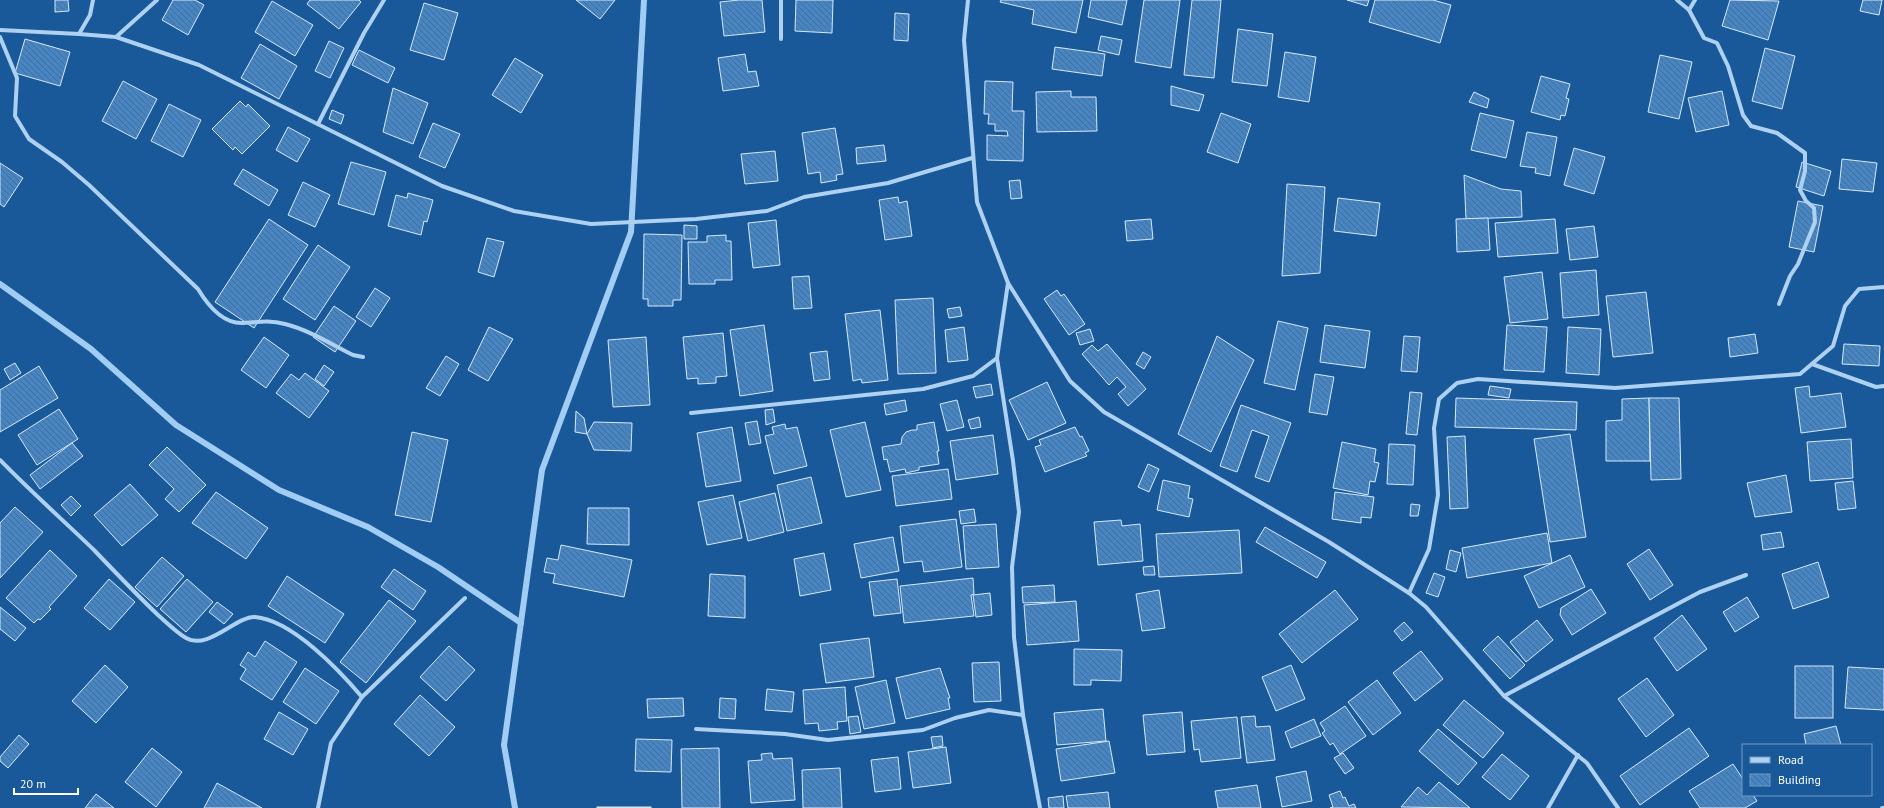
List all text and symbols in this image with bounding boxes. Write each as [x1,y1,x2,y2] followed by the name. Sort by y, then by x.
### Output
[1742,744,1872,796] legend
[1778,752,1803,767] text: Road
[14,770,78,796] scale bar
[1778,772,1821,787] text: Building
[20,776,46,791] text: 20 m

